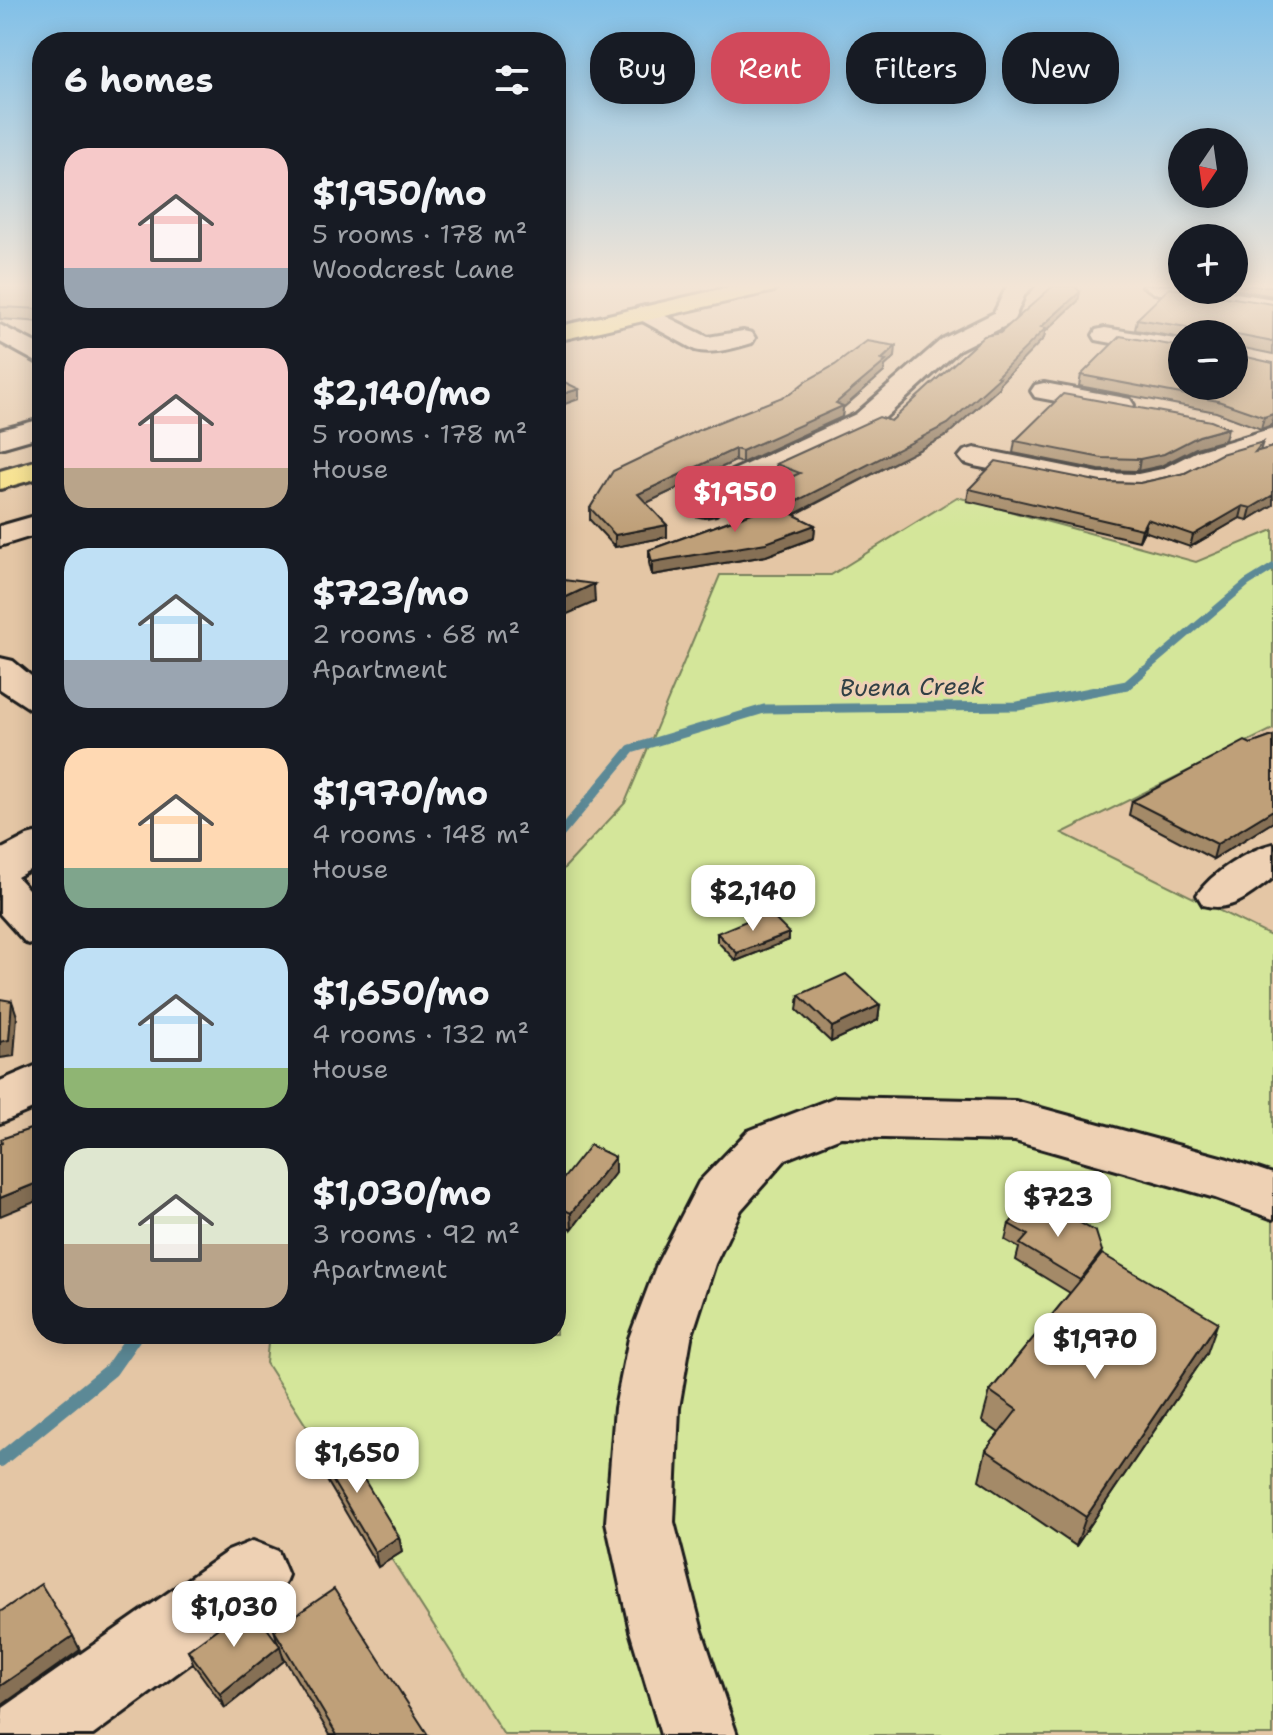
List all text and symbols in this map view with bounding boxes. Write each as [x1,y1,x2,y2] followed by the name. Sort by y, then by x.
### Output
[590,32,695,104] chip: Buy
[711,32,830,104] chip: Rent
[846,32,986,104] chip: Filters
[1002,32,1119,104] chip: New
[64,57,213,103] text: 6 homes
[490,58,534,102] icon: filters
[1168,128,1248,208] north arrow
[1168,128,1248,400] map controls
[312,170,487,216] text: $1,950/mo
[128,180,224,276] icon: home
[312,216,528,251] text: 5 rooms · 178 m²
[1168,224,1248,304] button: +
[312,251,515,286] text: Woodcrest Lane
[1168,320,1248,400] button: −
[312,370,491,416] text: $2,140/mo
[128,380,224,476] icon: home
[312,416,528,451] text: 5 rooms · 178 m²
[312,451,388,486] text: House
[670,466,800,534] pin: $1,950
[693,474,777,509] text: $1,950
[312,570,469,616] text: $723/mo
[128,580,224,676] icon: home
[312,616,520,651] text: 2 rooms · 68 m²
[312,651,448,686] text: Apartment
[839,670,985,704] water label: Buena Creek
[312,770,488,816] text: $1,970/mo
[128,780,224,876] icon: home
[312,816,530,851] text: 4 rooms · 148 m²
[312,851,388,886] text: House
[688,865,818,933] pin: $2,140
[709,873,797,908] text: $2,140
[312,970,490,1016] text: $1,650/mo
[128,980,224,1076] icon: home
[312,1016,529,1051] text: 4 rooms · 132 m²
[312,1051,388,1086] text: House
[312,1170,492,1216] text: $1,030/mo
[1011,1171,1105,1239] pin: $723
[1023,1179,1093,1214] text: $723
[128,1180,224,1276] icon: home
[312,1216,520,1251] text: 3 rooms · 92 m²
[312,1251,448,1286] text: Apartment
[1030,1313,1160,1381] pin: $1,970
[1052,1321,1138,1356] text: $1,970
[292,1427,422,1495] pin: $1,650
[314,1435,400,1470] text: $1,650
[169,1581,299,1649] pin: $1,030
[190,1589,278,1624] text: $1,030

